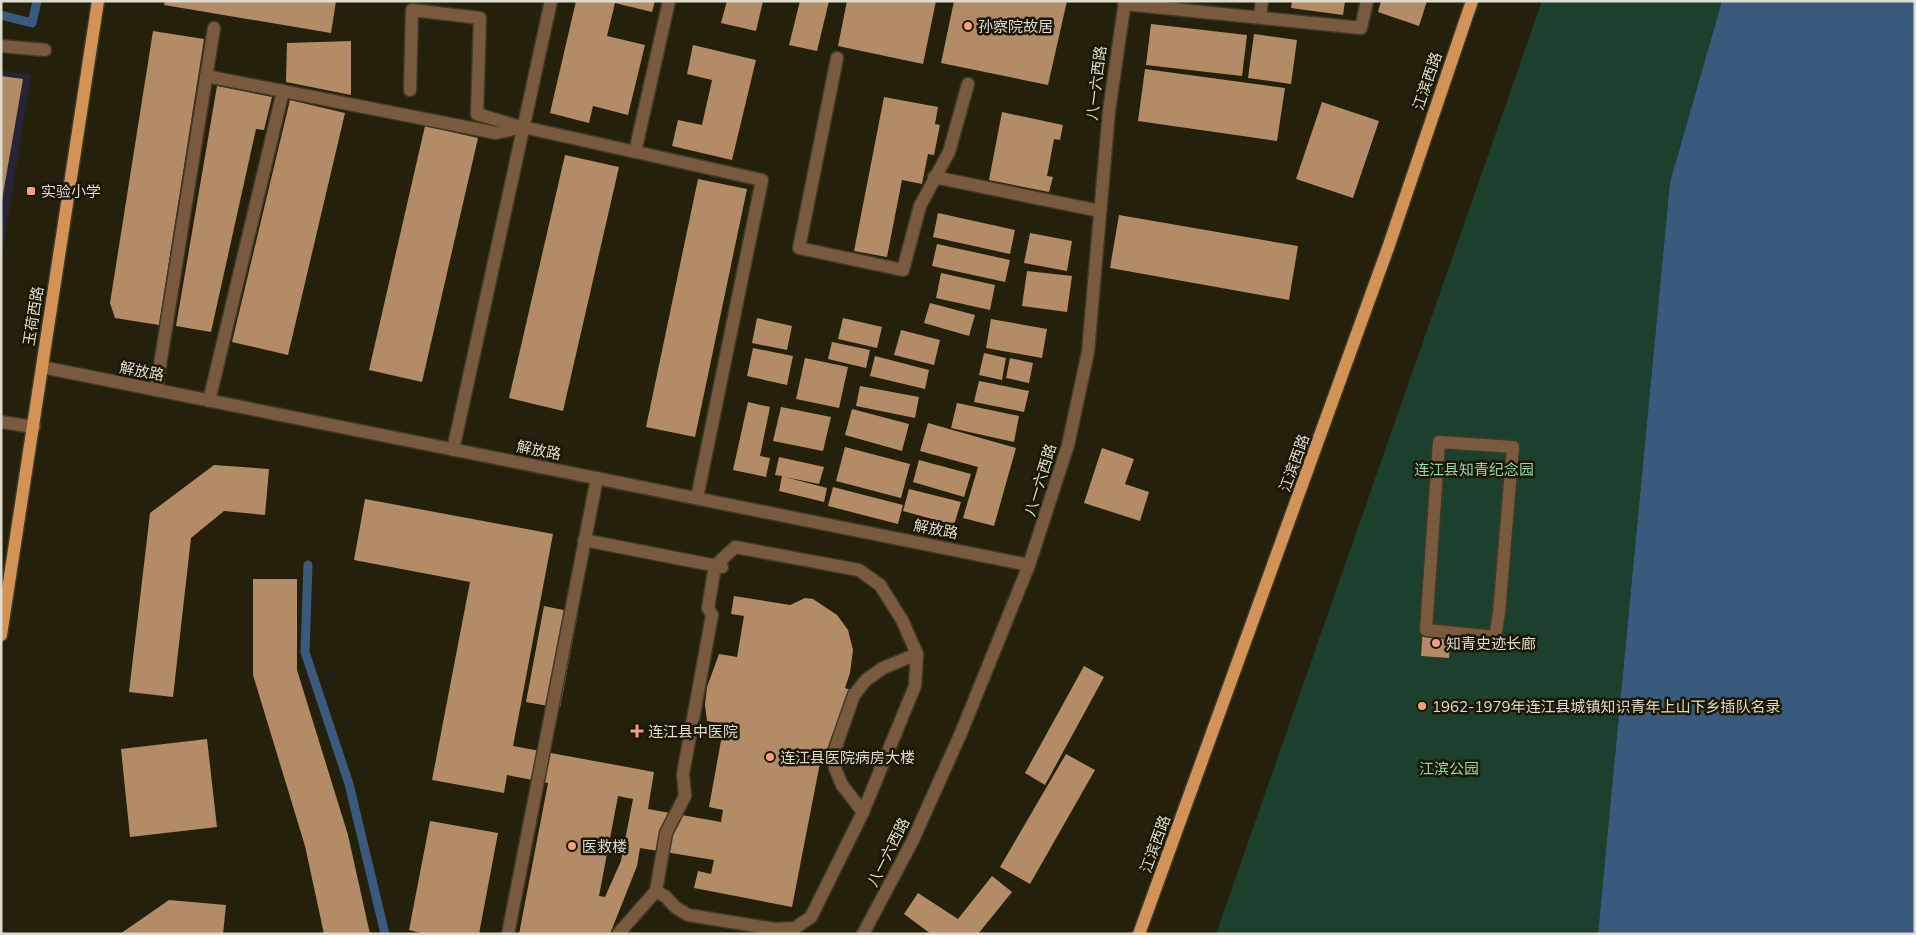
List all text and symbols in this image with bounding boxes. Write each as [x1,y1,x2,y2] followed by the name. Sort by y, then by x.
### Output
[978,17,1053,36] place label: 孙察院故居
[962,20,974,32] marker: 孙察院故居
[1082,45,1110,121] street label: 八一六西路
[1408,50,1446,112] street label: 江滨西路
[41,182,101,201] place label: 实验小学
[25,185,37,197] marker: 实验小学
[19,285,47,347] street label: 玉荷西路
[118,357,166,385] street label: 解放路
[1275,432,1313,494] street label: 江滨西路
[515,436,563,464] street label: 解放路
[1020,441,1060,519] street label: 八一六西路
[1414,460,1534,479] park label: 连江县知青纪念园
[912,515,960,543] street label: 解放路
[1446,634,1536,653] place label: 知青史迹长廊
[1430,637,1442,649] marker: 知青史迹长廊
[1432,697,1780,716] place label: 1962-1979年连江县城镇知识青年上山下乡插队名录
[1416,700,1428,712] marker: 1962-1979年连江县城镇知识青年上山下乡插队名录
[648,722,738,741] place label: 连江县中医院
[630,724,644,738] marker: 连江县中医院
[780,748,915,767] place label: 连江县医院病房大楼
[764,751,776,763] marker: 连江县医院病房大楼
[1419,759,1479,778] park label: 江滨公园
[1136,813,1174,875] street label: 江滨西路
[863,814,913,890] street label: 八一六西路
[582,837,627,856] place label: 医救楼
[566,840,578,852] marker: 医救楼

